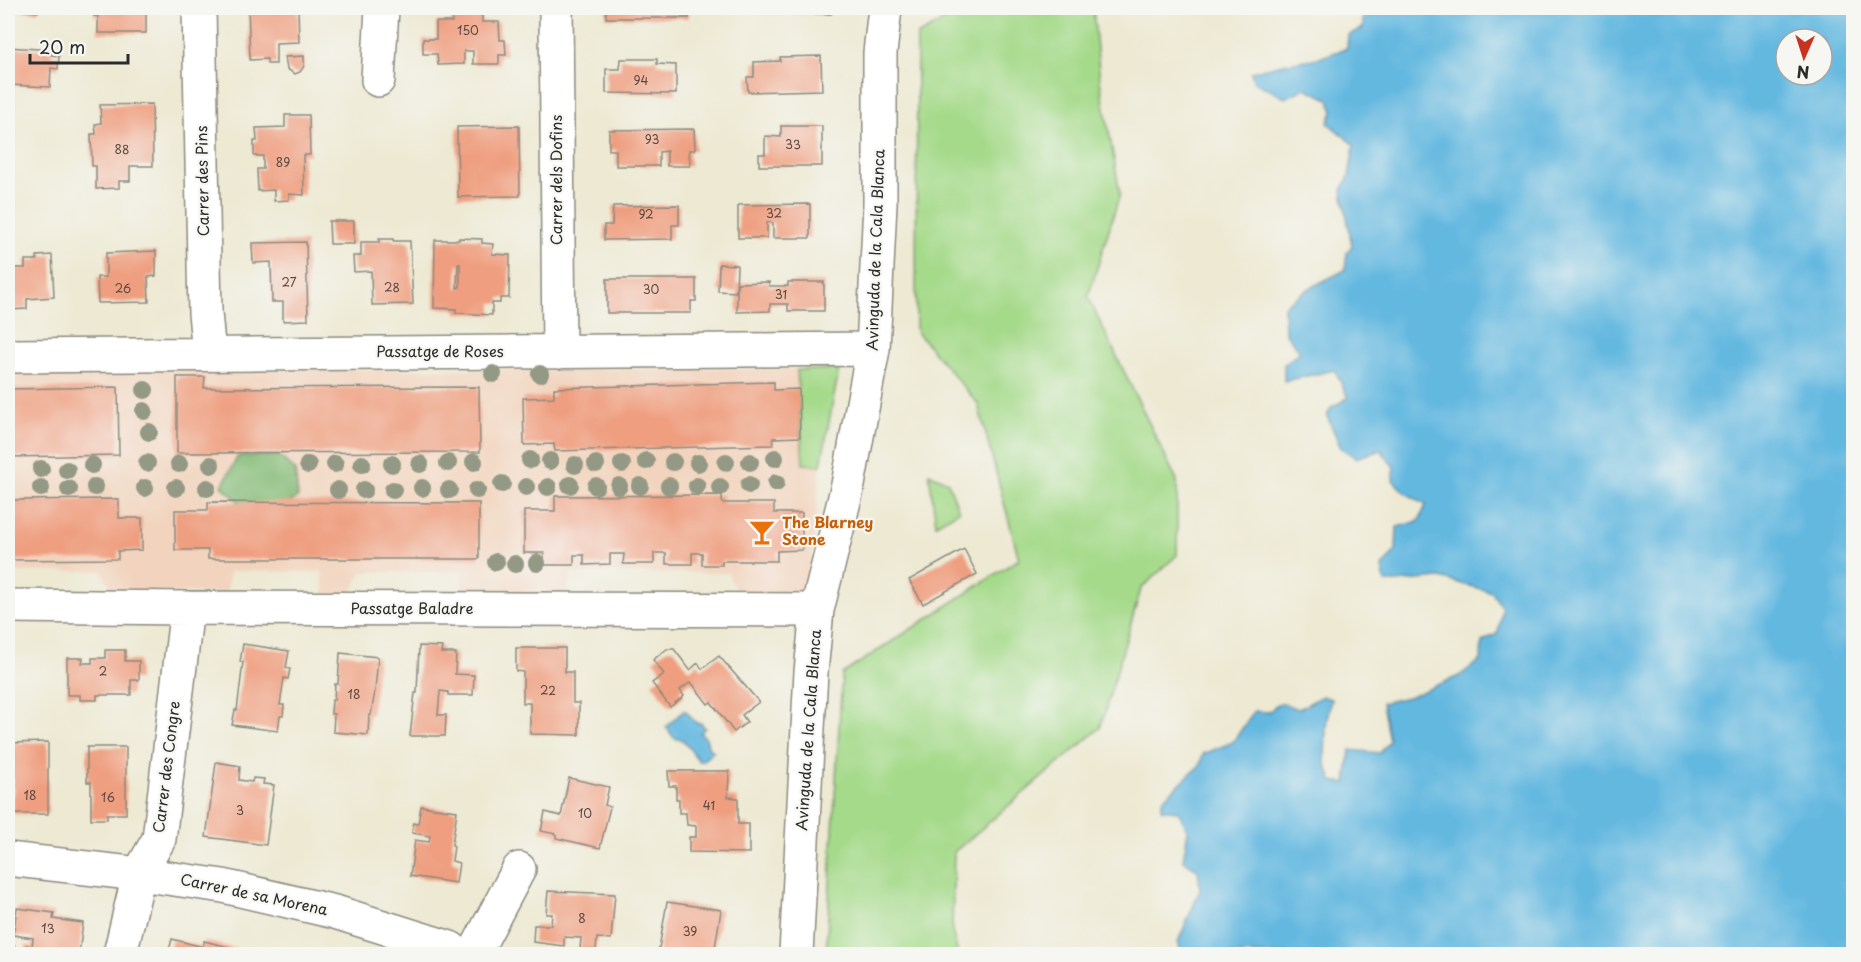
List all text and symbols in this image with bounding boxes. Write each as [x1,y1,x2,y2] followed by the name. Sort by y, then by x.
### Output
[457,21,479,39] house number: 150
[30,27,128,65] scale bar
[1774,27,1834,87] north arrow
[39,33,85,60] text: 20 m
[1796,61,1810,85] text: N
[634,71,649,89] house number: 94
[544,115,567,245] street label: Carrer dels Dofins
[189,125,214,237] street label: Carrer des Pins
[645,130,659,148] house number: 93
[785,135,801,153] house number: 33
[115,140,129,158] house number: 88
[859,148,890,351] street label: Avinguda de la Cala Blanca
[276,153,290,171] house number: 89
[766,204,782,222] house number: 32
[638,205,654,223] house number: 92
[282,273,297,291] house number: 27
[384,278,400,296] house number: 28
[115,279,131,297] house number: 26
[643,280,660,298] house number: 30
[775,285,787,303] house number: 31
[376,339,504,362] street label: Passatge de Roses
[782,510,874,550] place label: The Blarney Stone
[747,517,777,547] bar icon: The Blarney Stone
[351,596,473,619] street label: Passatge Baladre
[789,628,826,831] street label: Avinguda de la Cala Blanca
[99,662,107,680] house number: 2
[540,681,556,699] house number: 22
[348,685,360,703] house number: 18
[146,699,185,834] street label: Carrer des Congre
[24,786,36,804] house number: 18
[101,788,115,806] house number: 16
[703,796,715,814] house number: 41
[236,801,244,819] house number: 3
[578,804,592,822] house number: 10
[178,867,331,921] street label: Carrer de sa Morena
[578,909,586,927] house number: 8
[41,919,55,937] house number: 13
[683,922,697,940] house number: 39

